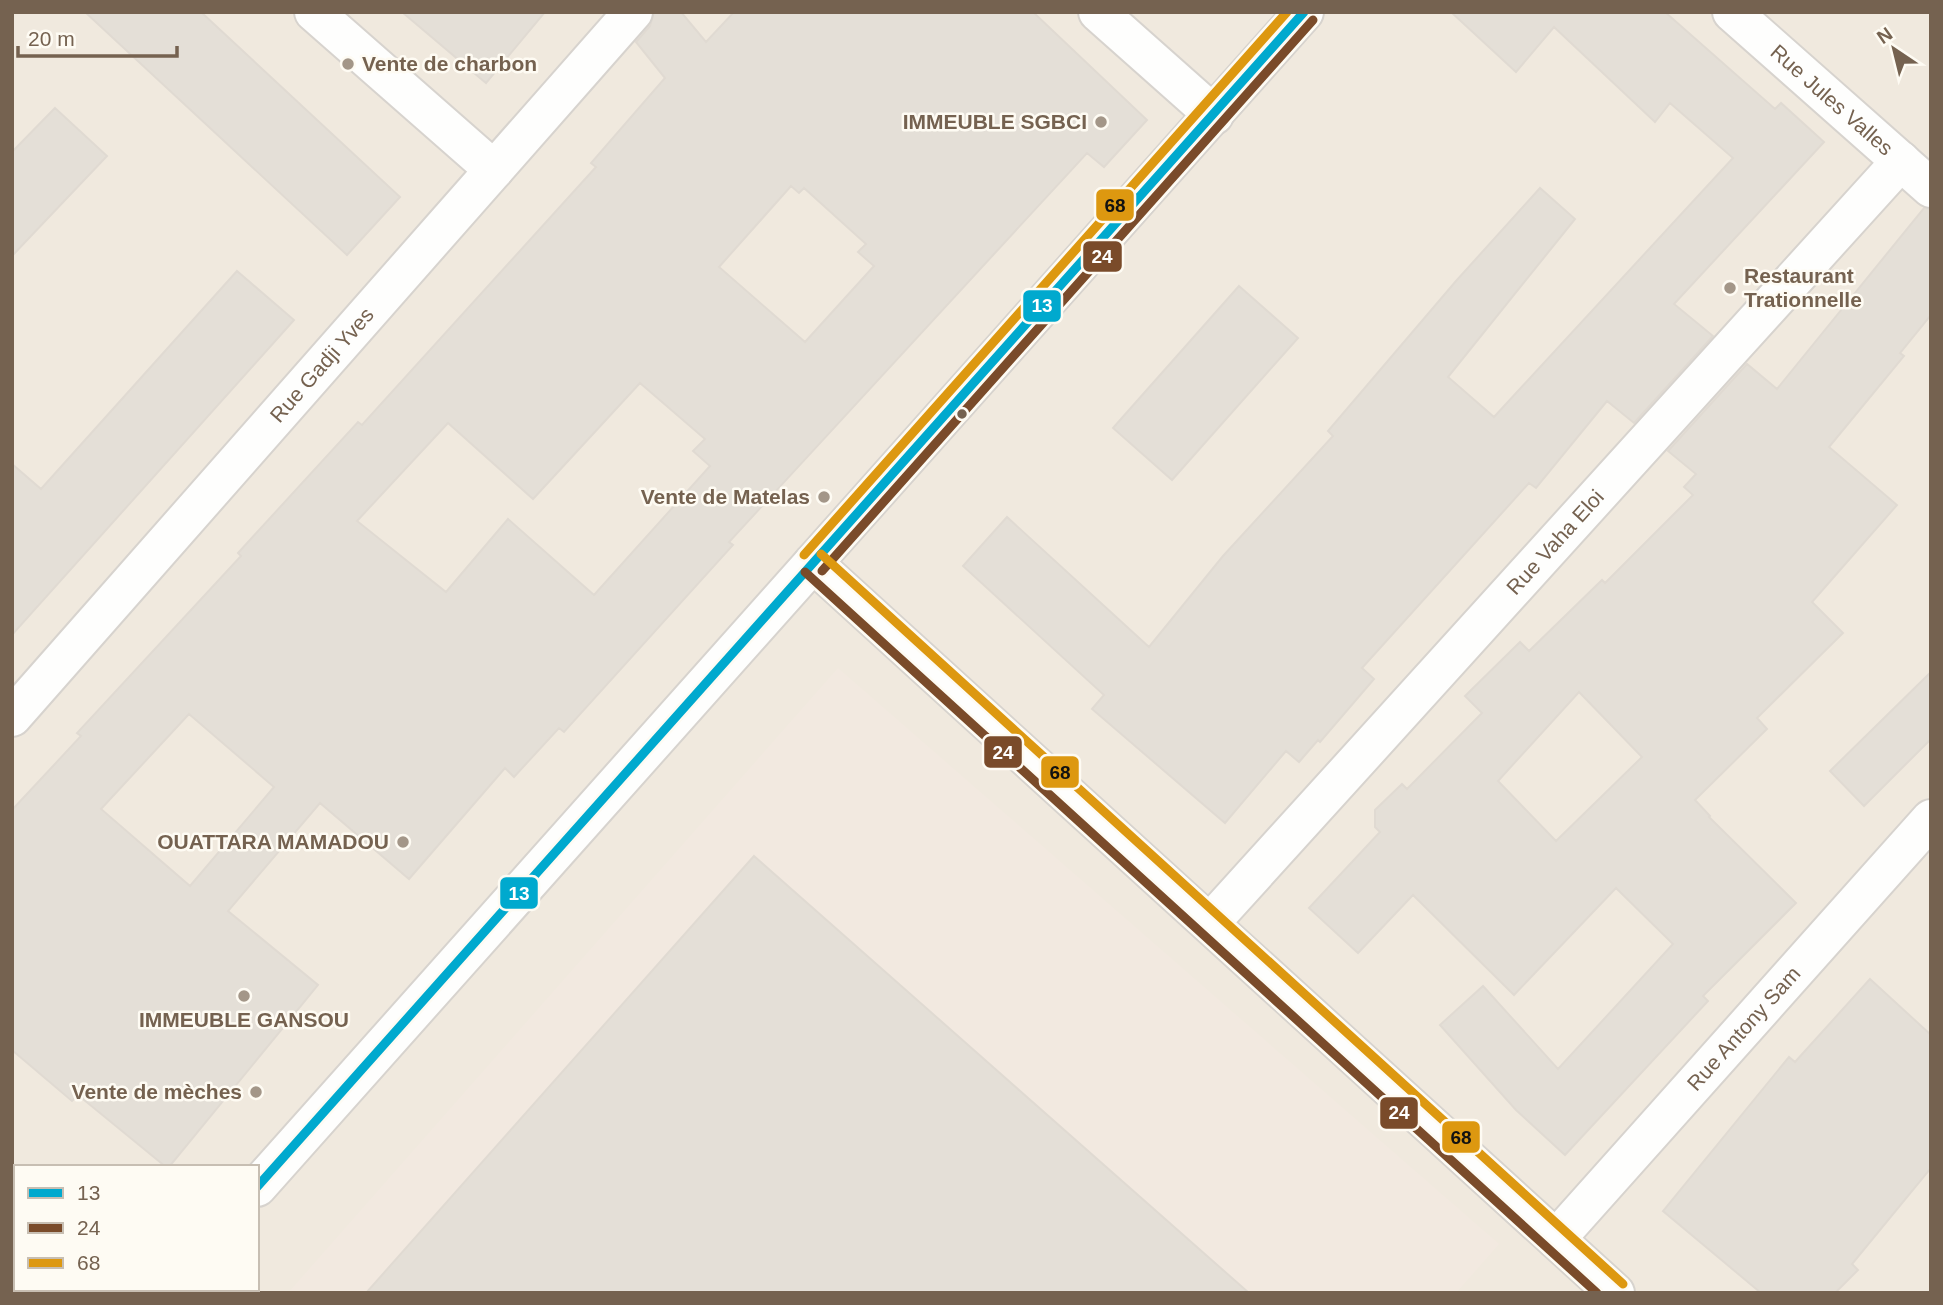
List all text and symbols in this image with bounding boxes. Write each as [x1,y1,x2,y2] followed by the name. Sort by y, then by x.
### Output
[18,14,177,58] scale bar
[1859,14,1929,84] north arrow
[1873,23,1896,48] text: N
[28,27,75,50] text: 20 m
[1766,40,1898,160] street label: Rue Jules Valles
[362,52,537,75] place label: Vente de charbon
[340,56,356,72] marker: Vente de charbon
[903,110,1087,133] place label: IMMEUBLE SGBCI
[1093,114,1109,130] marker: IMMEUBLE SGBCI
[1095,188,1135,222] line badge: 68
[1104,195,1126,216] text: 68
[1082,240,1123,273] line badge: 24
[1091,246,1113,267] text: 24
[1744,264,1862,311] place label: Restaurant Trationnelle
[1722,280,1738,296] marker: Restaurant Trationnelle
[1022,289,1062,323] line badge: 13
[1031,295,1053,316] text: 13
[265,303,378,427] street label: Rue Gadji Yves
[955,407,969,421] unlabelled marker
[641,485,810,508] place label: Vente de Matelas
[1502,485,1608,599] street label: Rue Vaha Eloi
[816,489,832,505] marker: Vente de Matelas
[983,735,1023,769] line badge: 24
[992,742,1014,763] text: 24
[1040,755,1080,789] line badge: 68
[1049,762,1071,783] text: 68
[157,830,389,853] place label: OUATTARA MAMADOU
[395,834,411,850] marker: OUATTARA MAMADOU
[499,876,539,910] line badge: 13
[508,883,530,904] text: 13
[1682,962,1805,1095] street label: Rue Antony Sam
[236,988,252,1004] marker: IMMEUBLE GANSOU
[139,1008,349,1031] place label: IMMEUBLE GANSOU
[72,1080,242,1103] place label: Vente de mèches
[248,1084,264,1100] marker: Vente de mèches
[1379,1096,1419,1130] line badge: 24
[1388,1102,1410,1123] text: 24
[1441,1120,1481,1154] line badge: 68
[1450,1127,1472,1148] text: 68
[14,1165,259,1291] legend
[77,1181,100,1204] text: 13
[77,1216,101,1239] text: 24
[77,1251,100,1274] text: 68

